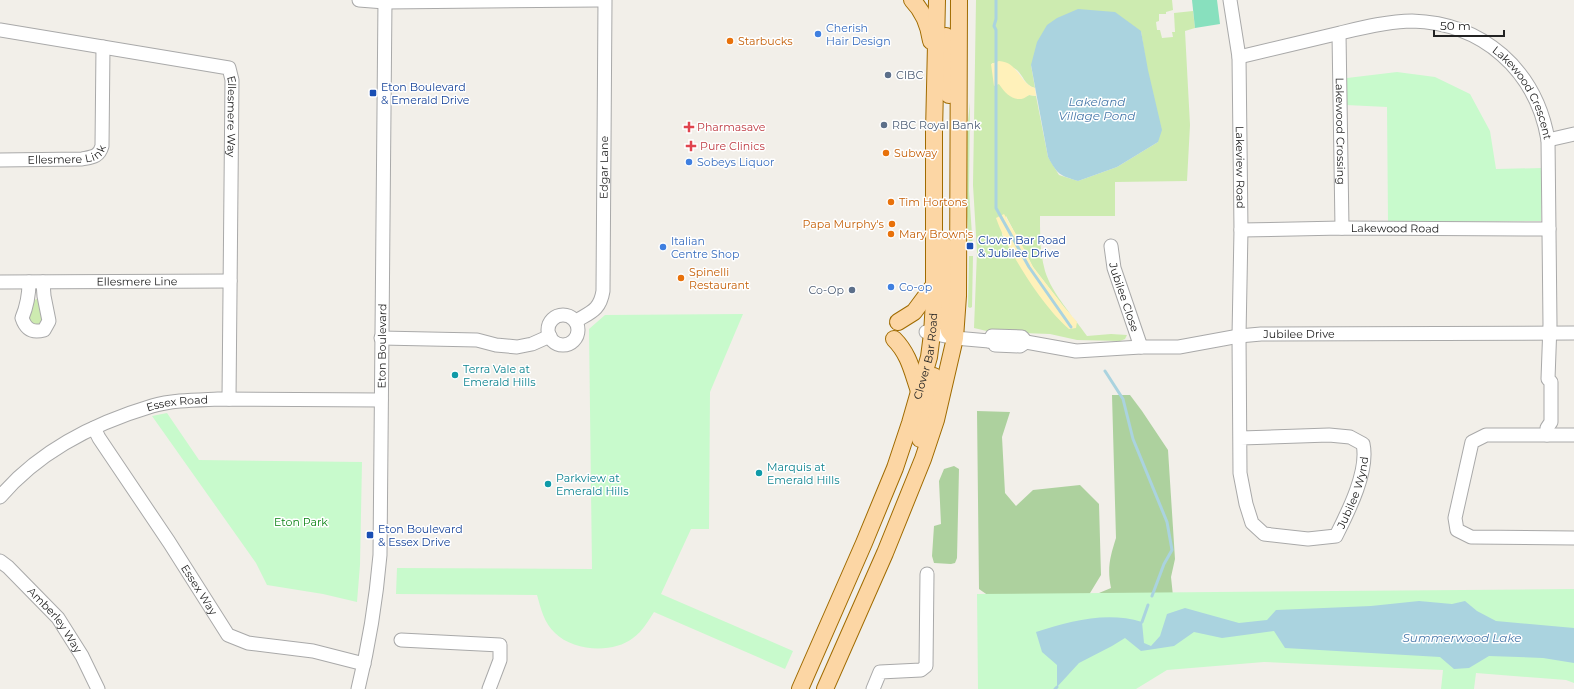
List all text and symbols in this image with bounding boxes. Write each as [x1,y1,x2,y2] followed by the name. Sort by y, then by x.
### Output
[1434,12,1504,38] scale bar
[1440,18,1471,33] text: 50 m
[826,21,891,48] place label: Cherish Hair Design
[813,29,823,39] marker: Cherish Hair Design
[738,34,793,48] place label: Starbucks
[725,36,735,46] marker: Starbucks
[1490,43,1555,141] street label: Lakewood Crescent
[896,68,923,82] place label: CIBC
[883,70,893,80] marker: CIBC
[224,74,240,157] street label: Ellesmere Way
[1333,77,1348,185] street label: Lakewood Crossing
[381,80,470,107] place label: Eton Boulevard & Emerald Drive
[368,88,378,98] marker: Eton Boulevard & Emerald Drive
[1059,94,1136,123] water label: Lakeland Village Pond
[892,118,981,132] place label: RBC Royal Bank
[697,120,766,134] place label: Pharmasave
[879,120,889,130] marker: RBC Royal Bank
[684,122,694,132] marker: Pharmasave
[1233,126,1248,209] street label: Lakeview Road
[597,135,611,199] street label: Edgar Lane
[700,139,765,153] place label: Pure Clinics
[685,140,697,152] marker: Pure Clinics
[27,142,109,167] street label: Ellesmere Link
[894,146,937,160] place label: Subway
[881,148,891,158] marker: Subway
[697,155,774,169] place label: Sobeys Liquor
[684,157,694,167] marker: Sobeys Liquor
[899,195,968,209] place label: Tim Hortons
[886,197,896,207] marker: Tim Hortons
[803,217,885,231] place label: Papa Murphy's
[887,219,897,229] marker: Papa Murphy's
[1351,221,1439,235] street label: Lakewood Road
[899,227,974,241] place label: Mary Brown's
[886,229,896,239] marker: Mary Brown's
[978,233,1066,260] place label: Clover Bar Road & Jubilee Drive
[671,234,739,261] place label: Italian Centre Shop
[965,241,975,251] marker: Clover Bar Road & Jubilee Drive
[658,242,668,252] marker: Italian Centre Shop
[1106,261,1142,334] street label: Jubilee Close
[689,265,750,292] place label: Spinelli Restaurant
[676,273,686,283] marker: Spinelli Restaurant
[96,274,178,289] street label: Ellesmere Line
[899,280,932,294] place label: Co-op
[886,282,896,292] marker: Co-op
[808,283,844,297] place label: Co-Op
[847,285,857,295] marker: Co-Op
[375,303,389,388] street label: Eton Boulevard
[910,312,940,401] street label: Clover Bar Road
[1262,327,1335,341] street label: Jubilee Drive
[463,362,536,389] place label: Terra Vale at Emerald Hills
[450,370,460,380] marker: Terra Vale at Emerald Hills
[145,392,208,414] street label: Essex Road
[1333,456,1371,532] street label: Jubilee Wynd
[767,460,840,487] place label: Marquis at Emerald Hills
[754,468,764,478] marker: Marquis at Emerald Hills
[556,471,629,498] place label: Parkview at Emerald Hills
[543,479,553,489] marker: Parkview at Emerald Hills
[274,515,328,529] park label: Eton Park
[378,522,463,549] place label: Eton Boulevard & Essex Drive
[365,530,375,540] marker: Eton Boulevard & Essex Drive
[178,562,220,618] street label: Essex Way
[25,584,85,655] street label: Amberley Way
[1402,630,1522,645] water label: Summerwood Lake

